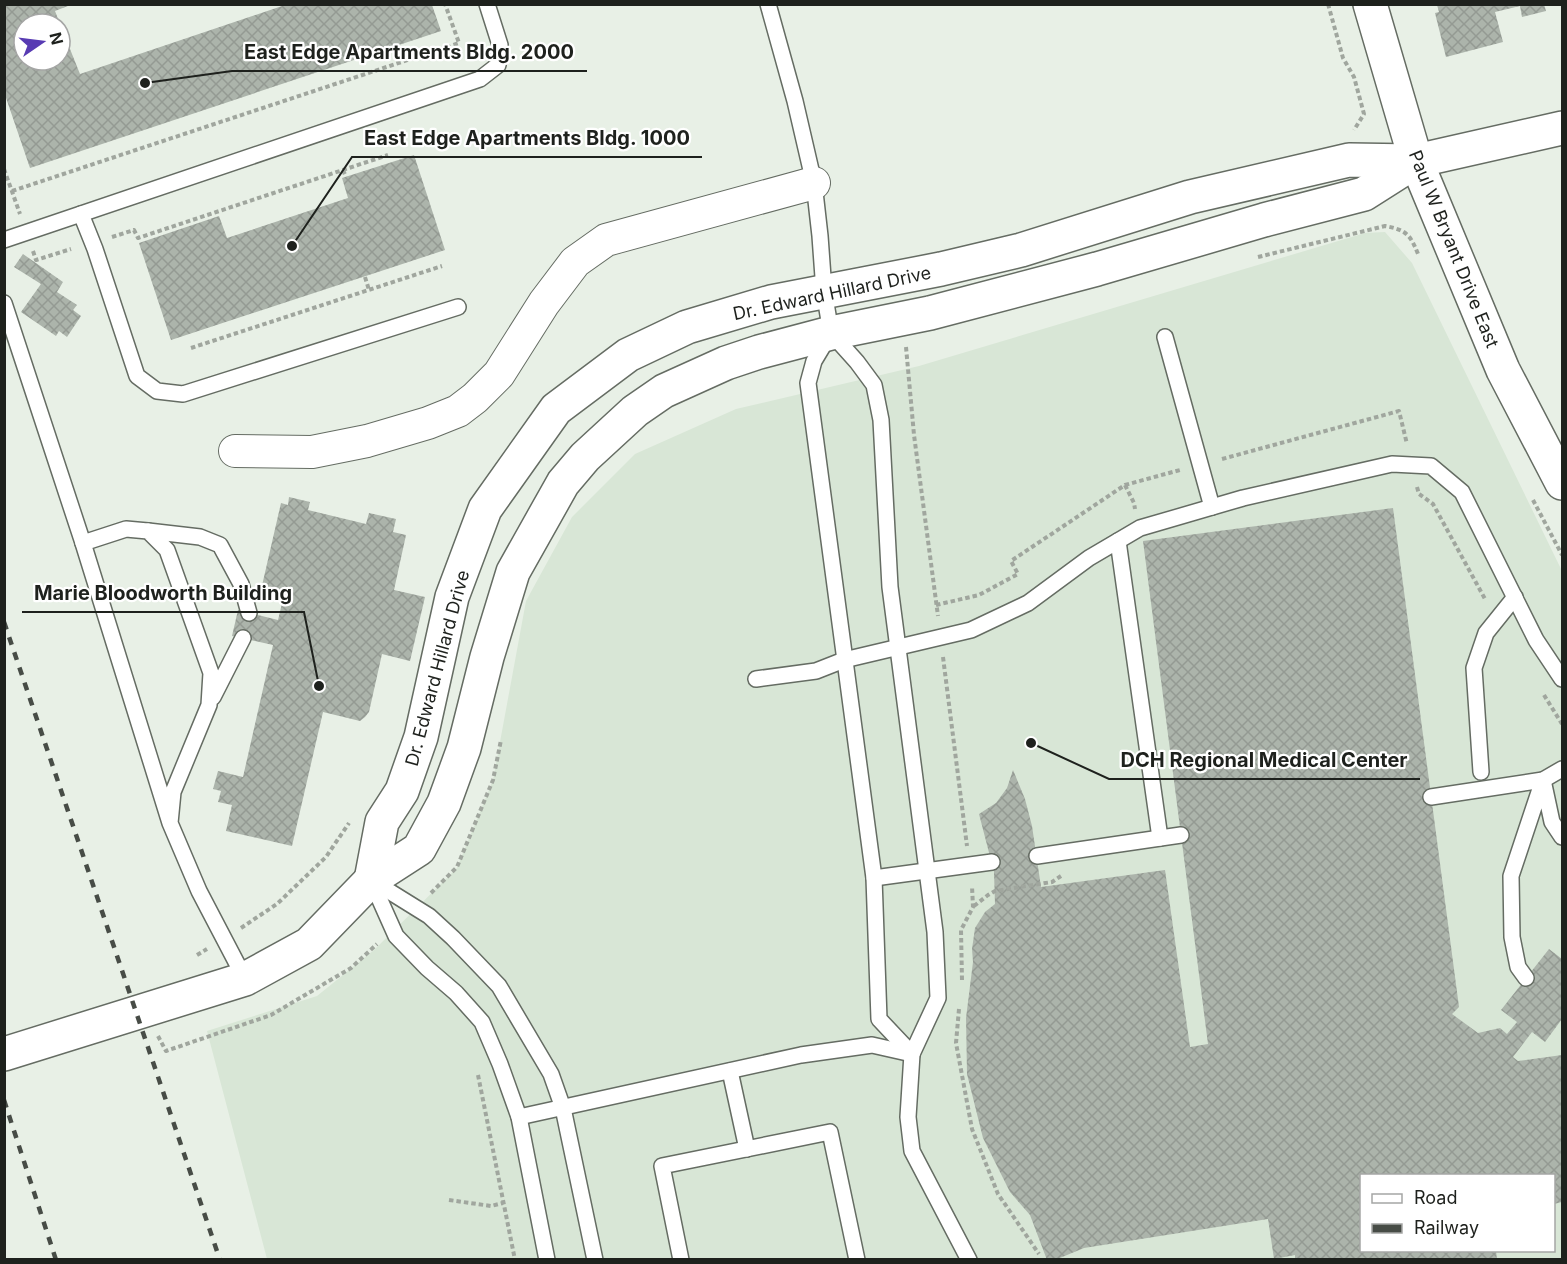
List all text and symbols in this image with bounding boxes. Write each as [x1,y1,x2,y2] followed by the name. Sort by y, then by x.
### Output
[12,12,72,72] north arrow
[45,30,68,47] text: N
[232,33,587,71] callout: East Edge Apartments Bldg. 2000
[244,40,574,64] text: East Edge Apartments Bldg. 2000
[352,119,702,157] callout: East Edge Apartments Bldg. 1000
[364,126,690,150] text: East Edge Apartments Bldg. 1000
[1405,147,1503,351] street label: Paul W Bryant Drive East
[731,262,933,324] street label: Dr. Edward Hillard Drive
[401,568,473,768] street label: Dr. Edward Hillard Drive
[22,574,304,612] callout: Marie Bloodworth Building
[34,581,292,605] text: Marie Bloodworth Building
[1109,741,1420,779] callout: DCH Regional Medical Center
[1121,748,1407,772] text: DCH Regional Medical Center
[1360,1174,1555,1252] legend
[1414,1187,1457,1208] text: Road
[1414,1217,1479,1238] text: Railway

